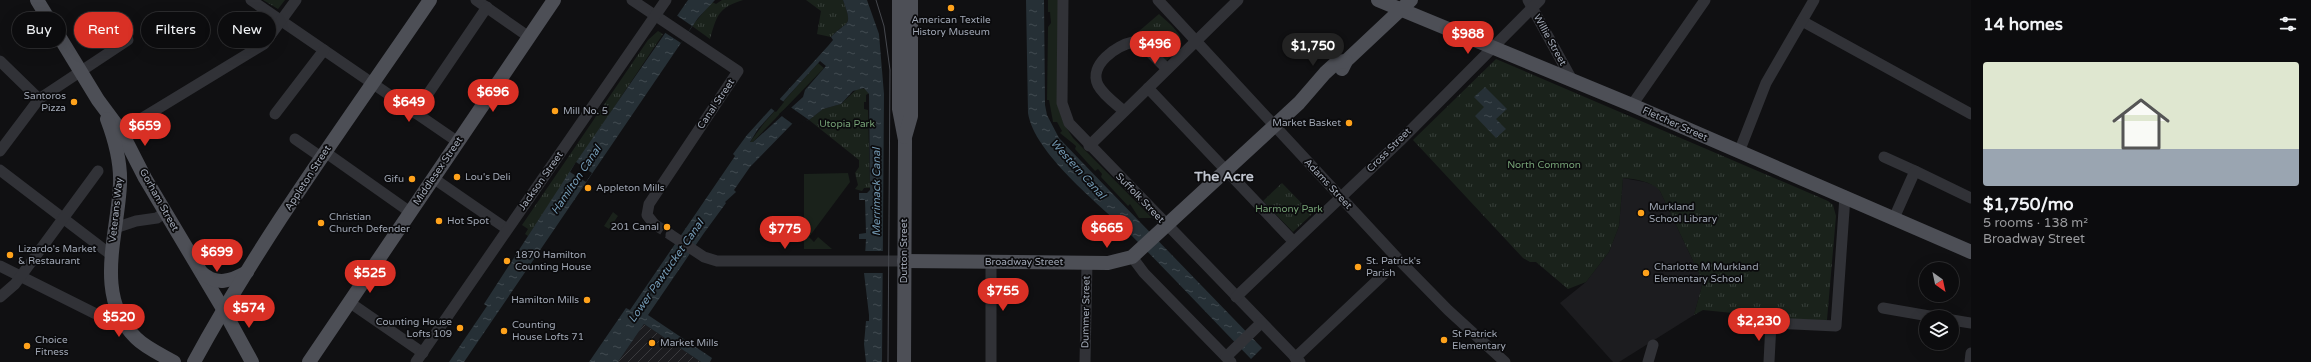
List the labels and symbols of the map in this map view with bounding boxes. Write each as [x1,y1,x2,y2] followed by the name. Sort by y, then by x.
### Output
[946,3,956,13] marker: American Textile History Museum
[1531,12,1569,68] street label: Willie Street
[911,14,991,38] place label: American Textile History Museum
[1444,21,1492,55] pin: $988
[1131,31,1179,65] pin: $496
[1280,33,1346,67] pin: $1,750
[695,76,737,131] street label: Canal Street
[469,79,517,113] pin: $696
[385,89,433,123] pin: $649
[24,90,66,114] place label: Santoros Pizza
[69,97,79,107] marker: Santoros Pizza
[1641,104,1710,144] street label: Fletcher Street
[563,105,608,117] place label: Mill No. 5
[550,106,560,116] marker: Mill No. 5
[121,113,169,147] pin: $659
[1272,117,1341,129] place label: Market Basket
[819,118,875,130] park label: Utopia Park
[1344,118,1354,128] marker: Market Basket
[1364,125,1414,175] street label: Cross Street
[411,134,465,207] street label: Middlesex Street
[1048,137,1109,202] water label: Western Canal
[548,142,604,217] water label: Hamilton Canal
[282,143,334,213] street label: Appleton Street
[870,147,883,236] water label: Merrimack Canal
[516,149,566,213] street label: Jackson Street
[1302,156,1354,212] street label: Adams Street
[1507,159,1581,171] park label: North Common
[137,167,181,233] street label: Gorham Street
[1193,168,1254,185] district label: The Acre
[465,171,511,183] place label: Lou's Deli
[1113,171,1167,226] street label: Suffolk Street
[452,172,462,182] marker: Lou's Deli
[384,173,404,185] place label: Gifu
[407,174,417,184] marker: Gifu
[107,176,125,243] street label: Veterans Way
[596,182,665,194] place label: Appleton Mills
[583,183,593,193] marker: Appleton Mills
[1649,201,1718,225] place label: Murkland School Library
[1255,203,1323,215] park label: Harmony Park
[1636,208,1646,218] marker: Murkland School Library
[329,211,410,235] place label: Christian Church Defender
[447,215,489,227] place label: Hot Spot
[1083,215,1131,249] pin: $665
[434,216,444,226] marker: Hot Spot
[626,216,707,325] water label: Lower Pawtucket Canal
[761,216,809,250] pin: $775
[316,218,326,228] marker: Christian Church Defender
[898,219,910,283] street label: Dutton Street
[611,221,659,233] place label: 201 Canal
[662,222,672,232] marker: 201 Canal
[193,239,241,273] pin: $699
[18,243,97,267] place label: Lizardo's Market & Restaurant
[515,249,592,273] place label: 1870 Hamilton Counting House
[5,250,15,260] marker: Lizardo's Market & Restaurant
[1366,255,1421,279] place label: St. Patrick's Parish
[502,256,512,266] marker: 1870 Hamilton Counting House
[985,256,1063,268] street label: Broadway Street
[346,260,394,294] pin: $525
[1654,261,1759,285] place label: Charlotte M Murkland Elementary School
[1353,262,1363,272] marker: St. Patrick's Parish
[1919,262,1959,302] north arrow
[1641,268,1651,278] marker: Charlotte M Murkland Elementary School
[1079,275,1093,348] street label: Dummer Street
[979,278,1027,312] pin: $755
[511,294,579,306] place label: Hamilton Mills
[225,295,273,329] pin: $574
[582,295,592,305] marker: Hamilton Mills
[95,304,143,338] pin: $520
[1726,308,1792,342] pin: $2,230
[376,316,452,340] place label: Counting House Lofts 109
[512,319,584,343] place label: Counting House Lofts 71
[455,323,465,333] marker: Counting House Lofts 109
[499,326,509,336] marker: Counting House Lofts 71
[1452,328,1507,352] place label: St Patrick Elementary
[35,334,69,358] place label: Choice Fitness
[1439,335,1449,345] marker: St Patrick Elementary
[660,337,719,349] place label: Market Mills
[647,338,657,348] marker: Market Mills
[22,341,32,351] marker: Choice Fitness

